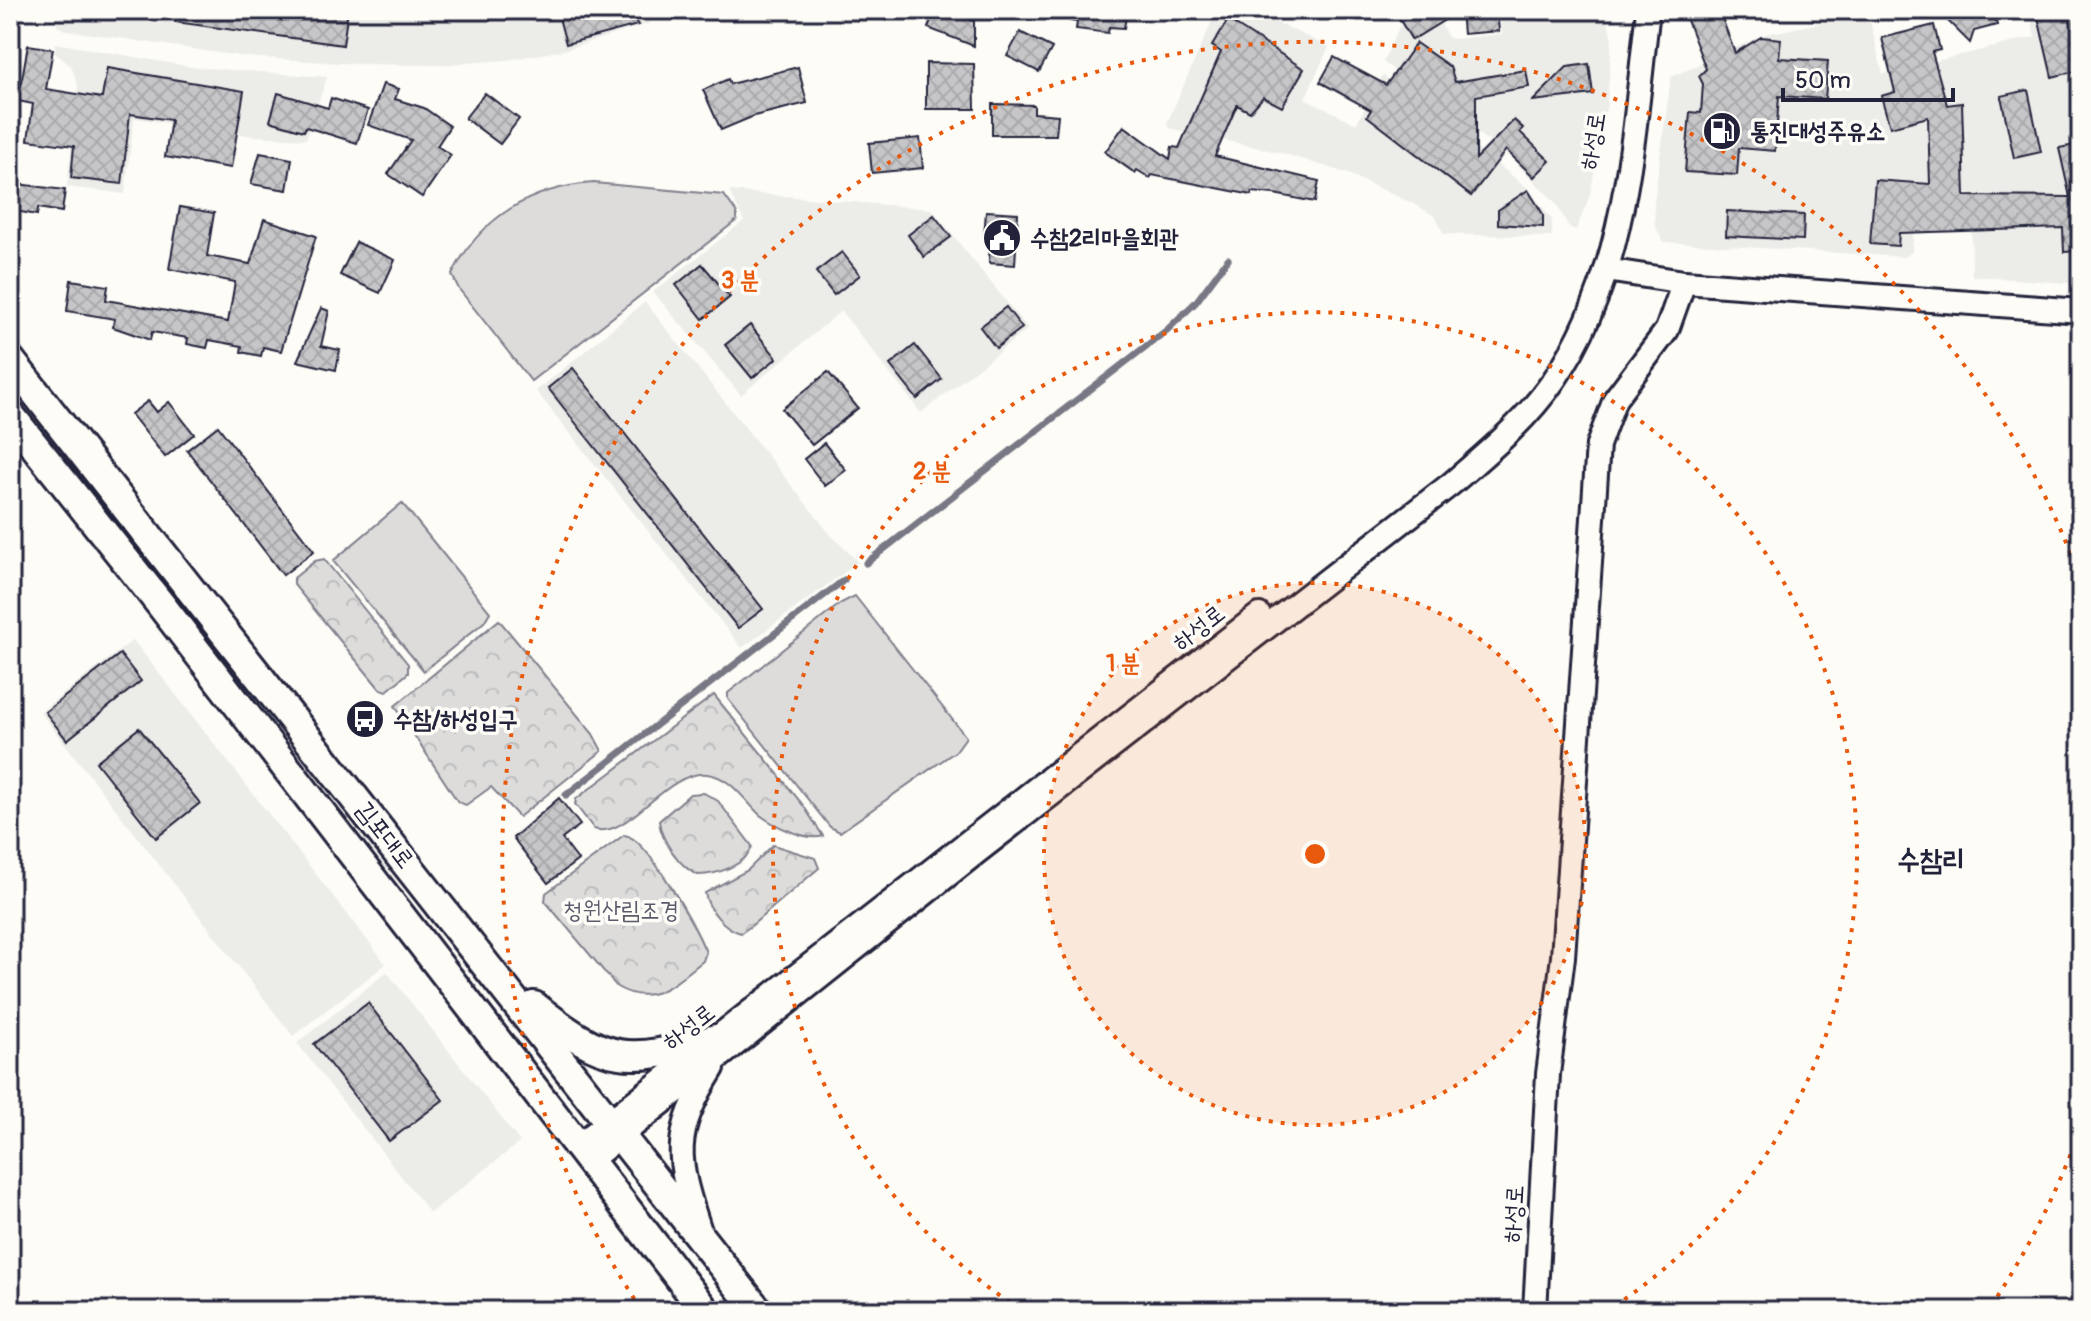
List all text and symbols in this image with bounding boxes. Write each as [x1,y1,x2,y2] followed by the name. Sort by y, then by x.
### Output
[1783,52,1953,102] scale bar
[1795,66,1851,95] text: 50 m
[1574,110,1612,172] street label: 하성로
[1701,110,1743,152] fuel station icon: 통진대성주유소
[1750,117,1885,146] place label: 통진대성주유소
[981,217,1023,259] public building icon: 수참2리마을회관
[1030,224,1179,253] place label: 수참2리마을회관
[721,266,759,295] text: 3 분
[913,457,951,486] text: 2 분
[1167,599,1231,657] street label: 하성로
[1106,649,1140,678] text: 1 분
[344,698,386,740] bus stop icon: 수참/하성입구
[393,705,518,734] place label: 수참/하성입구
[350,796,420,874] street label: 김포대로
[1301,840,1329,868] centre of rings
[1897,843,1965,878] district label: 수참리
[563,896,679,925] park label: 청원산림조경
[657,998,721,1056] street label: 하성로
[1498,1184,1530,1244] street label: 하성로

